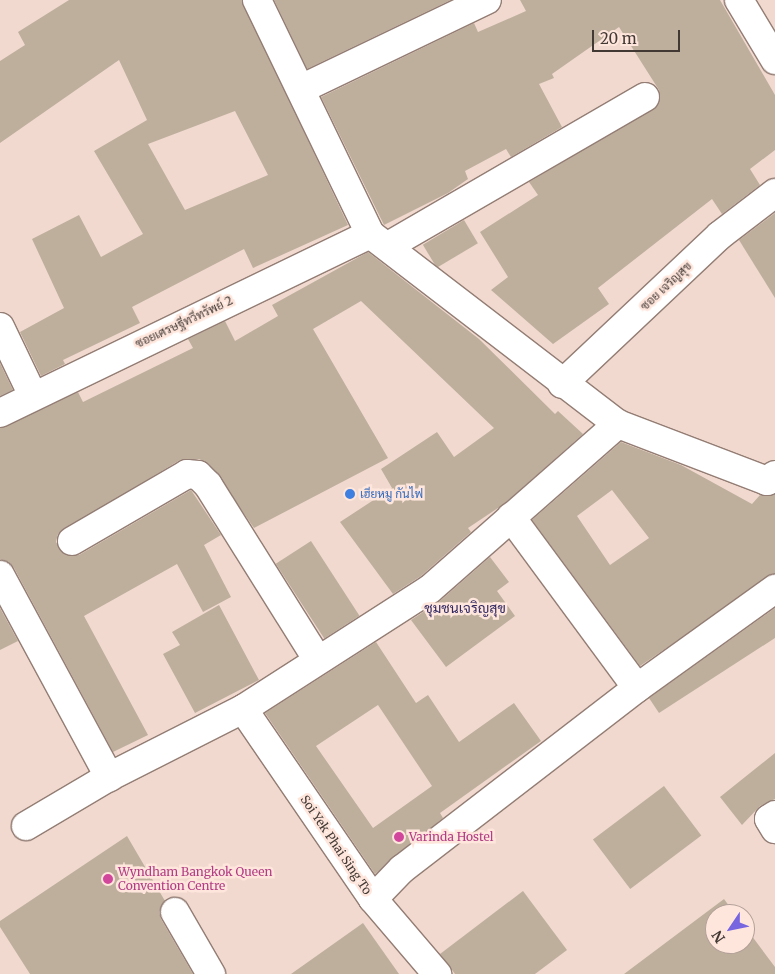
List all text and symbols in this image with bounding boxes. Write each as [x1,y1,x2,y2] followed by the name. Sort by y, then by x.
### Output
[595,20,682,52] scale bar
[600,29,637,48] text: 20 m
[638,259,694,313] street label: ซอย เจริญสุข
[133,293,235,351] street label: ซอยเศรษฐีทวีทรัพย์ 2
[360,487,423,501] place label: เฮียหมู กันไฟ
[344,488,356,500] marker: เฮียหมู กันไฟ
[424,600,506,616] district label: ชุมชนเจริญสุข
[297,793,375,897] street label: Soi Yek Phai Sing To
[409,830,493,844] place label: Varinda Hostel
[393,831,405,843] marker: Varinda Hostel
[118,865,273,893] place label: Wyndham Bangkok Queen Convention Centre
[102,873,114,885] marker: Wyndham Bangkok Queen Convention Centre
[705,904,755,954] north arrow
[708,927,729,946] text: N

